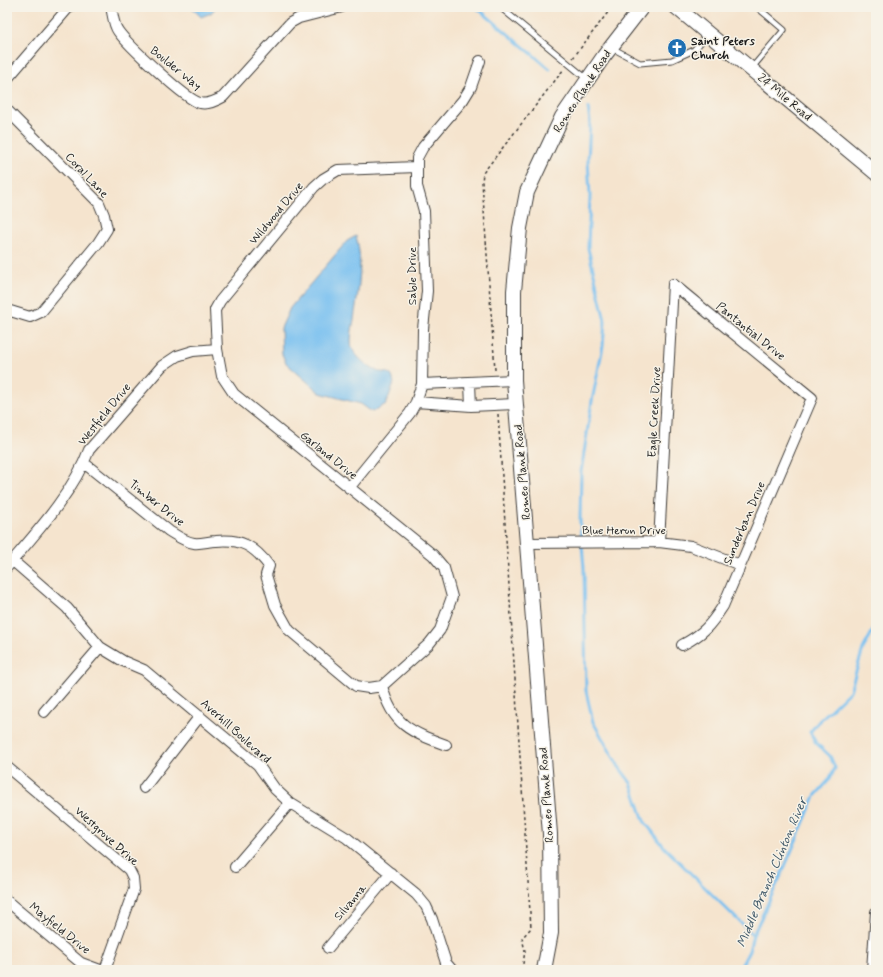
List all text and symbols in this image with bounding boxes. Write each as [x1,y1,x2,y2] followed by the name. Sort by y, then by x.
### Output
[691,34,755,64] place label: Saint Peters Church
[666,37,688,59] church icon: Saint Peters Church
[146,43,204,94] street label: Boulder Way
[550,47,616,136] street label: Romeo Plank Road
[754,70,815,125] street label: 24 Mile Road
[61,149,112,202] street label: Coral Lane
[246,179,308,248] street label: Wildwood Drive
[405,247,421,305] street label: Sable Drive
[712,299,788,365] street label: Pantantial Drive
[645,366,665,458] street label: Eagle Creek Drive
[75,380,135,449] street label: Westfield Drive
[511,423,535,520] street label: Romeo Plank Road
[296,428,360,484] street label: Garland Drive
[125,477,188,531] street label: Timber Drive
[720,479,770,567] street label: Sunderban Drive
[582,523,666,539] street label: Blue Heron Drive
[197,696,274,768] street label: Averhill Boulevard
[536,747,558,843] street label: Romeo Plank Road
[733,793,812,950] water label: Middle Branch Clinton River
[71,804,142,870] street label: Westgrove Drive
[331,881,371,924] street label: Silvanna
[25,899,93,958] street label: Mayfield Drive

